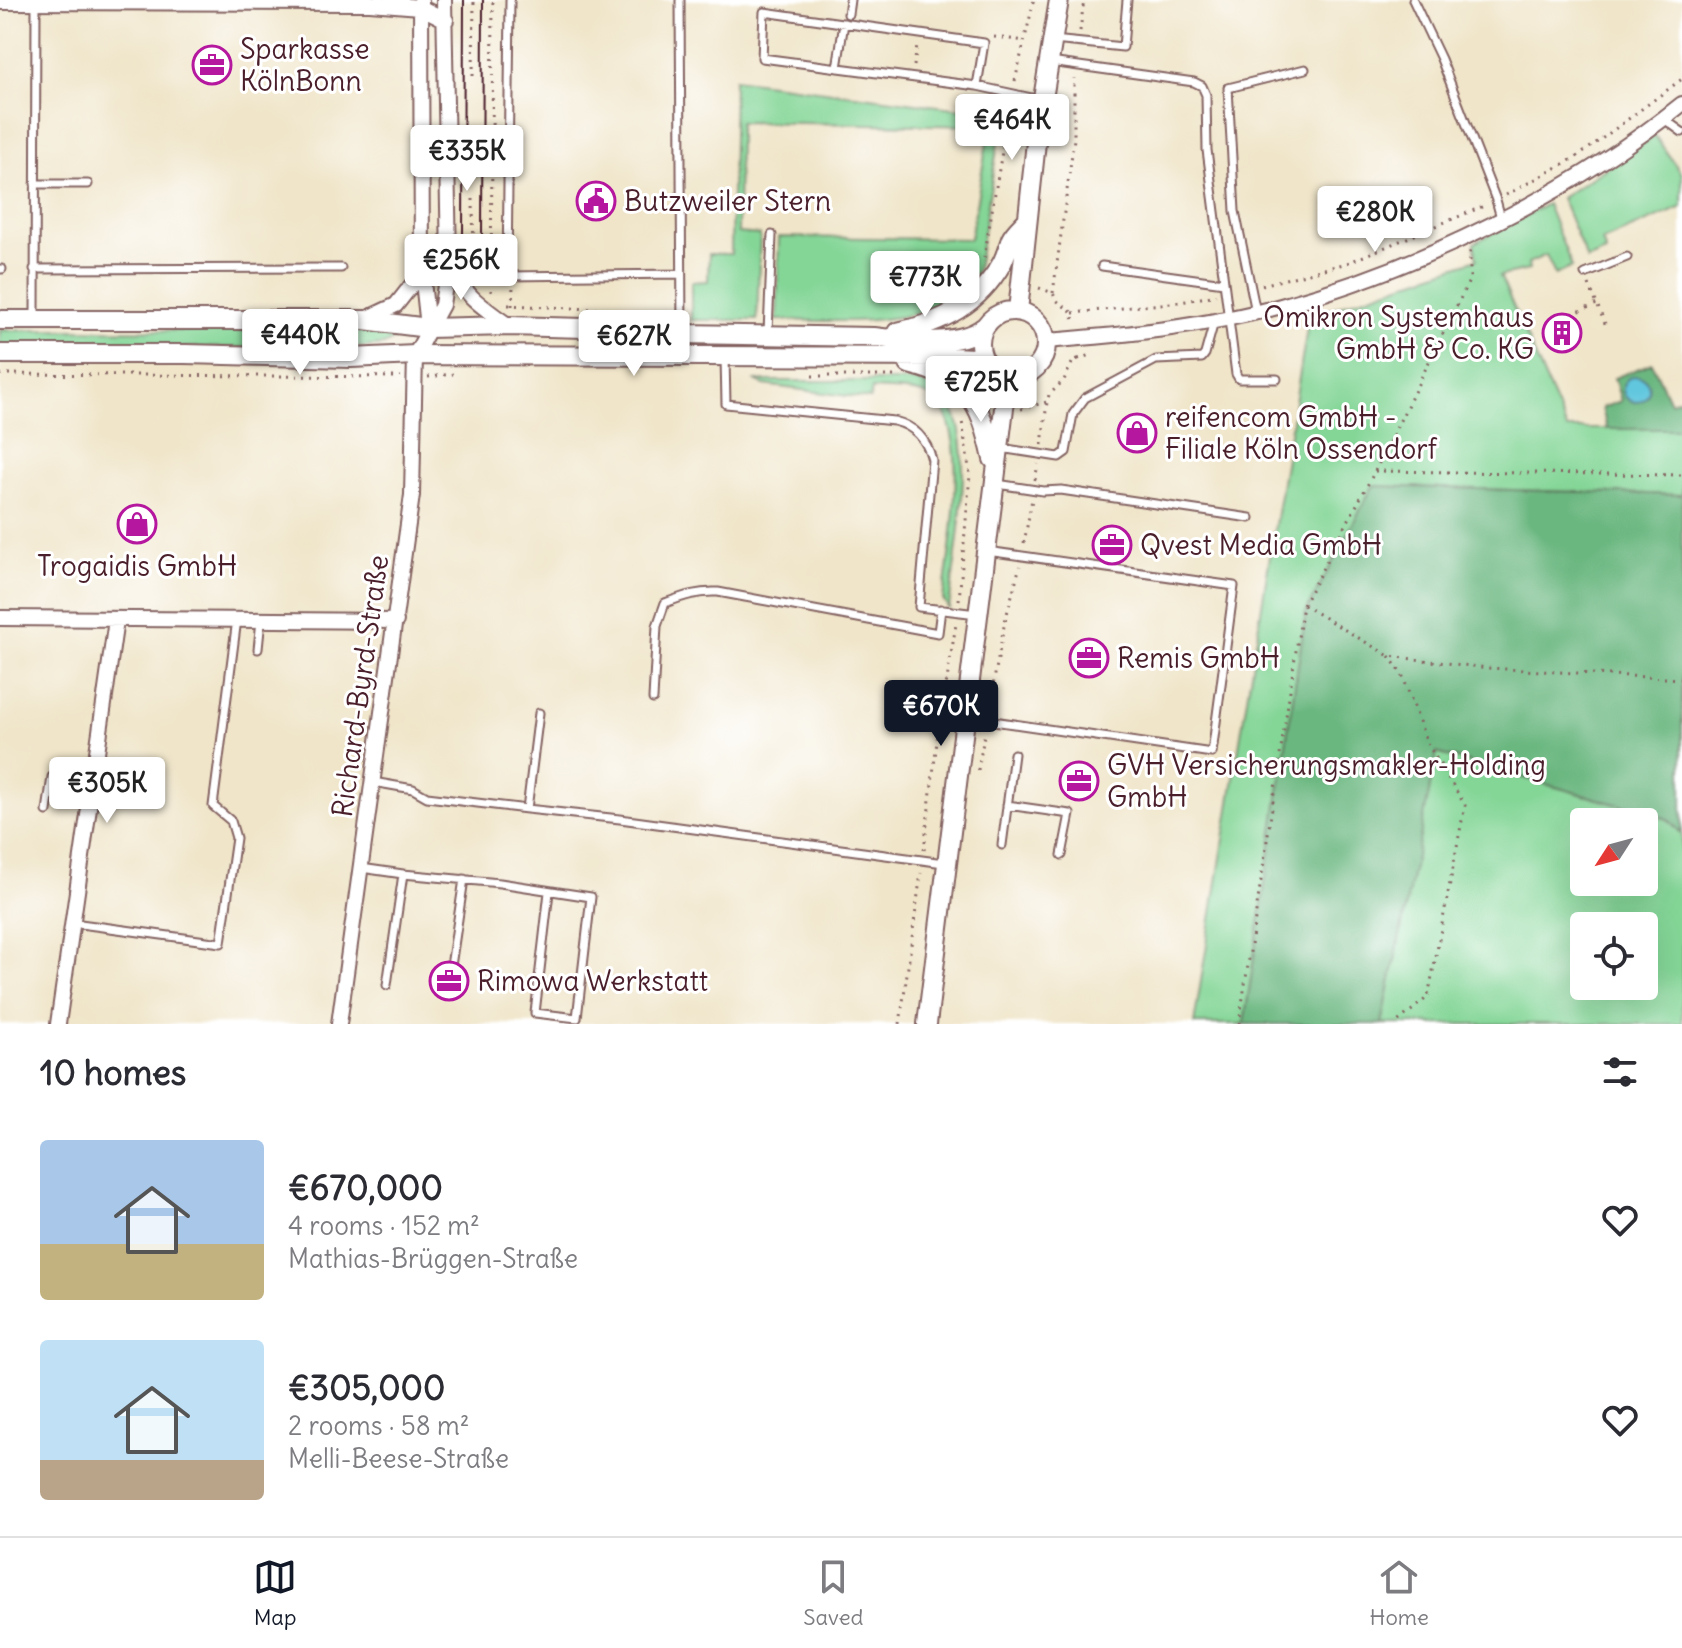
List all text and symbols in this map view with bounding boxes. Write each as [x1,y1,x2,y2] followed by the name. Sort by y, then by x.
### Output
[240,31,370,99] place label: Sparkasse KölnBonn
[191,44,233,86] office icon: Sparkasse KölnBonn
[956,94,1068,162] pin: €464K
[973,103,1051,136] text: €464K
[411,125,523,193] pin: €335K
[428,134,506,167] text: €335K
[575,180,617,222] public building icon: Butzweiler Stern
[624,183,831,219] place label: Butzweiler Stern
[1319,186,1431,254] pin: €280K
[1335,195,1415,228] text: €280K
[405,234,517,302] pin: €256K
[423,243,500,276] text: €256K
[869,251,981,319] pin: €773K
[888,260,962,293] text: €773K
[1263,299,1534,367] place label: Omikron Systemhaus GmbH & Co. KG
[244,309,356,377] pin: €440K
[578,310,690,378] pin: €627K
[1541,312,1583,354] building icon: Omikron Systemhaus GmbH & Co. KG
[260,318,340,351] text: €440K
[597,319,671,352] text: €627K
[925,356,1037,424] pin: €725K
[944,365,1018,398] text: €725K
[1165,399,1438,467] place label: reifencom GmbH - Filiale Köln Ossendorf
[1116,412,1158,454] shop icon: reifencom GmbH - Filiale Köln Ossendorf
[116,503,158,545] shop icon: Trogaidis GmbH
[1091,524,1133,566] office icon: Qvest Media GmbH
[1140,527,1382,563] place label: Qvest Media GmbH
[37,548,237,584] place label: Trogaidis GmbH
[324,553,396,819] street label: Richard-Byrd-Straße
[1068,637,1110,679] office icon: Remis GmbH
[1117,640,1280,676] place label: Remis GmbH
[885,680,997,748] pin: €670K
[902,689,980,722] text: €670K
[1107,747,1546,815] place label: GVH Versicherungsmakler-Holding GmbH
[51,757,163,825] pin: €305K
[1058,760,1100,802] office icon: GVH Versicherungsmakler-Holding GmbH
[67,766,147,799] text: €305K
[1570,808,1658,896] north arrow
[1570,808,1658,1000] map controls
[1570,912,1658,1000] button: locate
[428,960,470,1002] office icon: Rimowa Werkstatt
[477,963,708,999] place label: Rimowa Werkstatt
[1598,1050,1642,1094] icon: filters
[40,1051,186,1094] text: 10 homes
[288,1166,443,1209] text: €670,000
[104,1172,200,1268] icon: home
[1598,1198,1642,1242] icon: heart
[288,1209,480,1242] text: 4 rooms · 152 m²
[288,1242,578,1275] text: Mathias-Brüggen-Straße
[288,1366,445,1409] text: €305,000
[104,1372,200,1468] icon: home
[1598,1398,1642,1442] icon: heart
[288,1409,469,1442] text: 2 rooms · 58 m²
[288,1442,509,1475] text: Melli-Beese-Straße
[253,1555,297,1631] tab: Map
[803,1555,863,1631] tab: Saved
[1370,1555,1429,1631] tab: Home

